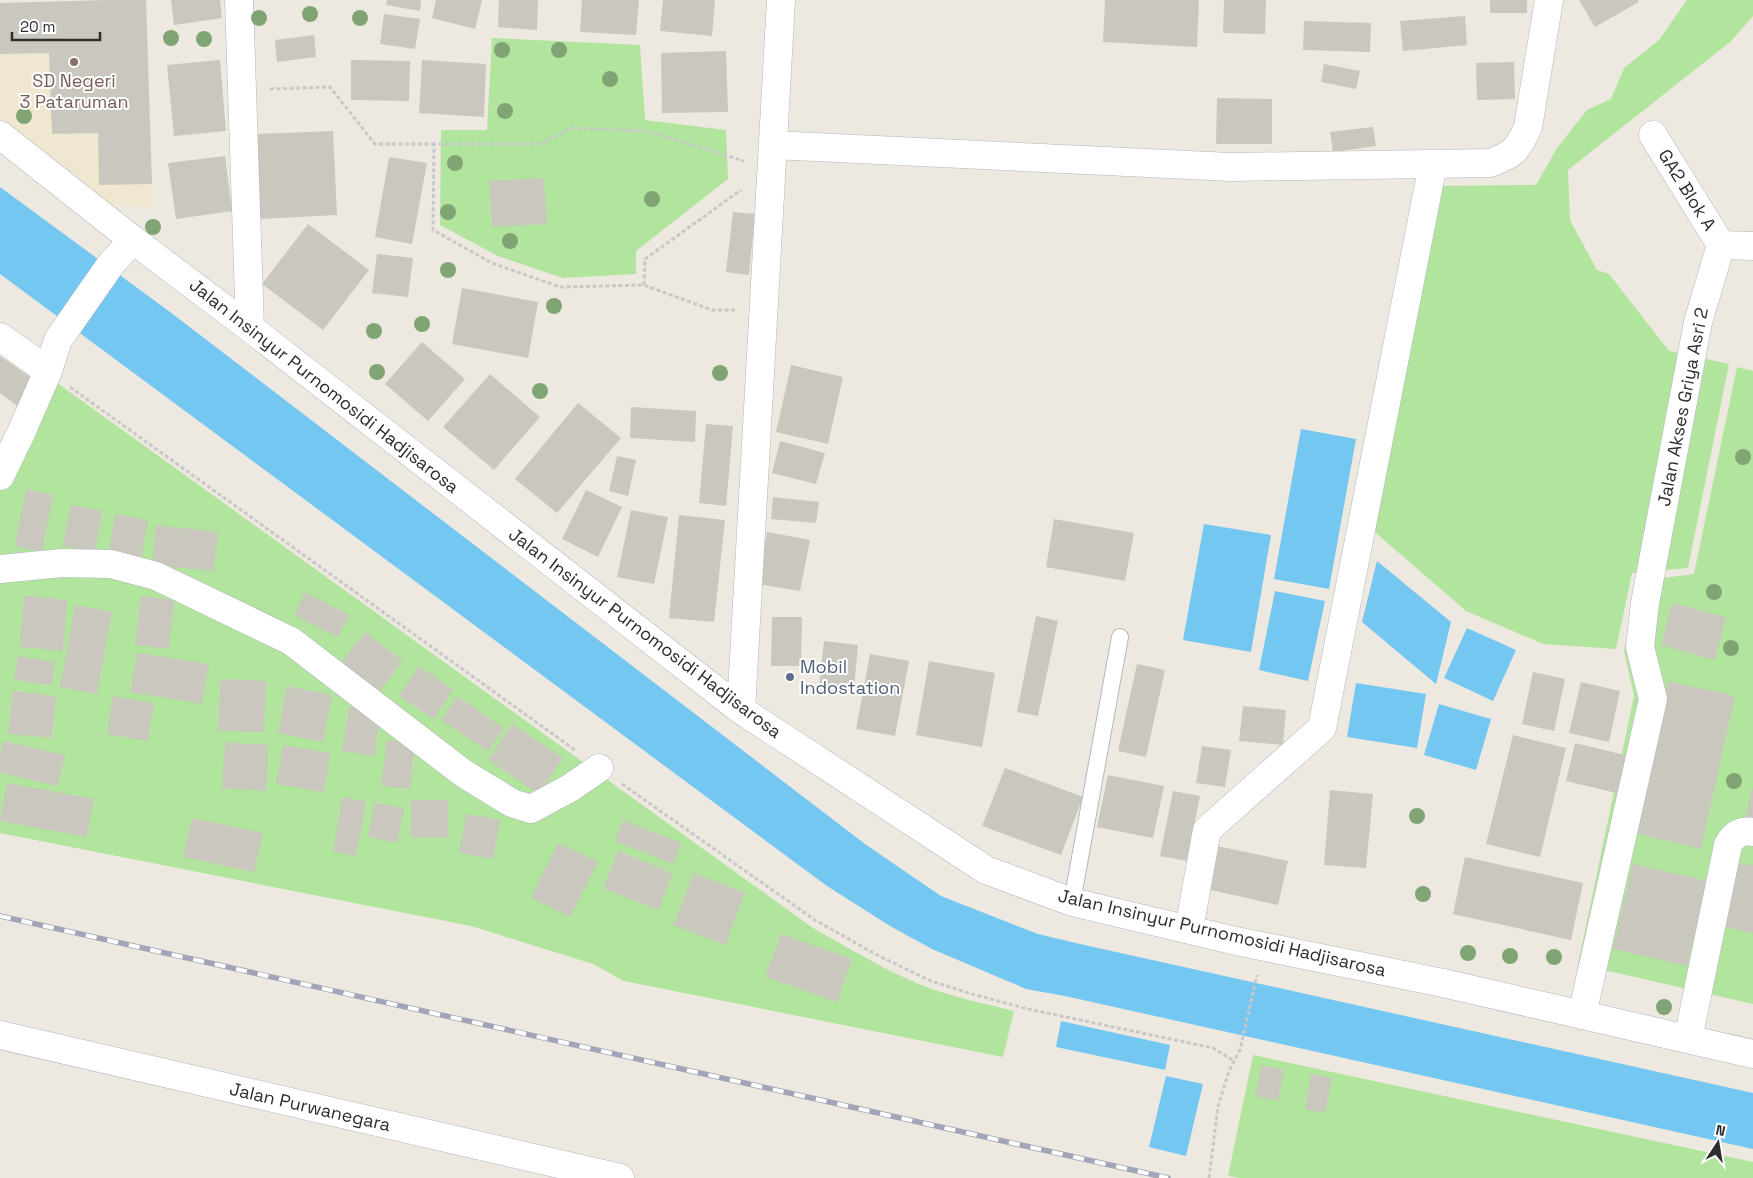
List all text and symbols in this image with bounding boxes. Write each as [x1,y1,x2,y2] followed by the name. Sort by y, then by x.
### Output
[12,10,100,42] scale bar
[20,17,55,36] text: 20 m
[68,56,80,68] marker: SD Negeri 3 Pataruman
[19,69,129,113] place label: SD Negeri 3 Pataruman
[1653,145,1721,235] street label: GA2 Blok A
[185,273,464,498] street label: Jalan Insinyur Purnomosidi Hadjisarosa
[1652,305,1713,508] street label: Jalan Akses Griya Asri 2
[504,522,786,743] street label: Jalan Insinyur Purnomosidi Hadjisarosa
[800,655,900,699] place label: Mobil Indostation
[784,671,796,683] marker: Mobil Indostation
[1056,884,1388,982] street label: Jalan Insinyur Purnomosidi Hadjisarosa
[227,1077,393,1136] street label: Jalan Purwanegara
[1693,1118,1743,1168] north arrow
[1714,1121,1727,1140] text: N

